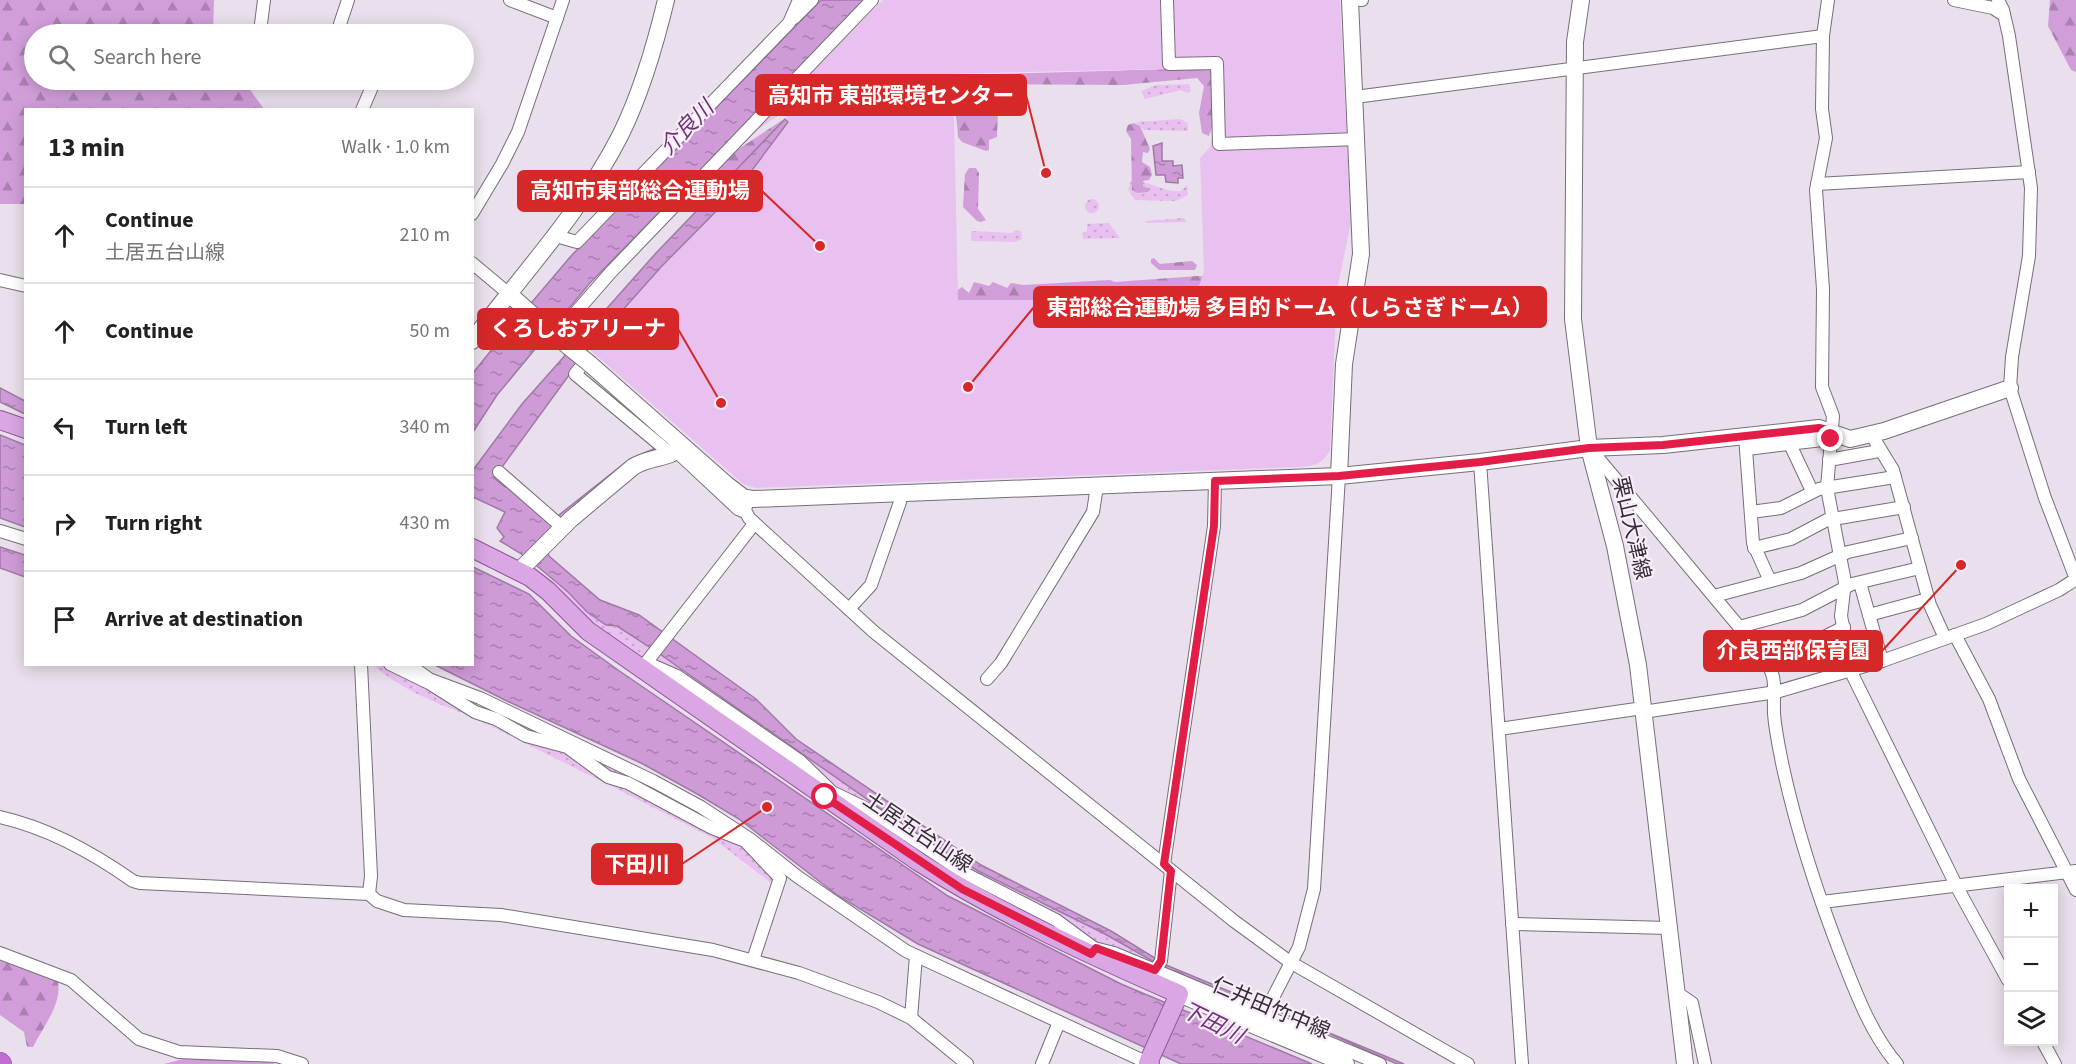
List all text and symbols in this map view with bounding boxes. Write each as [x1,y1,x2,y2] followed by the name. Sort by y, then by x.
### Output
[24,24,474,90] search box
[45,41,78,74] icon: search
[93,41,201,73] text: Search here
[756,75,1026,115] callout: 高知市 東部環境センター
[768,80,1014,112] text: 高知市 東部環境センター
[652,91,723,163] water label: 介良川
[48,129,125,166] text: 13 min
[341,133,450,161] text: Walk · 1.0 km
[518,171,762,211] callout: 高知市東部総合運動場
[530,175,750,207] text: 高知市東部総合運動場
[105,204,194,236] text: Continue
[48,219,81,252] icon: ahead
[400,221,450,249] text: 210 m
[105,239,225,267] text: 土居五台山線
[1034,287,1546,327] callout: 東部総合運動場 多目的ドーム（しらさぎドーム）
[1046,292,1534,324] text: 東部総合運動場 多目的ドーム（しらさぎドーム）
[478,309,678,349] callout: くろしおアリーナ
[490,313,666,345] text: くろしおアリーナ
[48,315,81,348] icon: ahead
[105,315,194,347] text: Continue
[410,317,450,345] text: 50 m
[48,411,81,444] icon: left
[105,411,187,443] text: Turn left
[400,413,450,441] text: 340 m
[1817,425,1843,451] route end
[1606,473,1658,583] street label: 栗山大津線
[48,507,81,540] icon: right
[105,507,202,539] text: Turn right
[400,509,450,537] text: 430 m
[48,603,81,636] icon: arrive
[105,603,303,635] text: Arrive at destination
[1704,631,1882,671] callout: 介良西部保育園
[1716,635,1870,667] text: 介良西部保育園
[811,783,837,809] route start
[857,784,979,880] street label: 土居五台山線
[592,844,682,884] callout: 下田川
[604,849,670,881] text: 下田川
[2004,884,2058,1046] map controls
[2004,884,2058,938] button: +
[2004,938,2058,992] button: −
[1207,970,1335,1046] street label: 仁井田竹中線
[2004,992,2058,1046] button: layers
[1176,994,1251,1053] water label: 下田川

